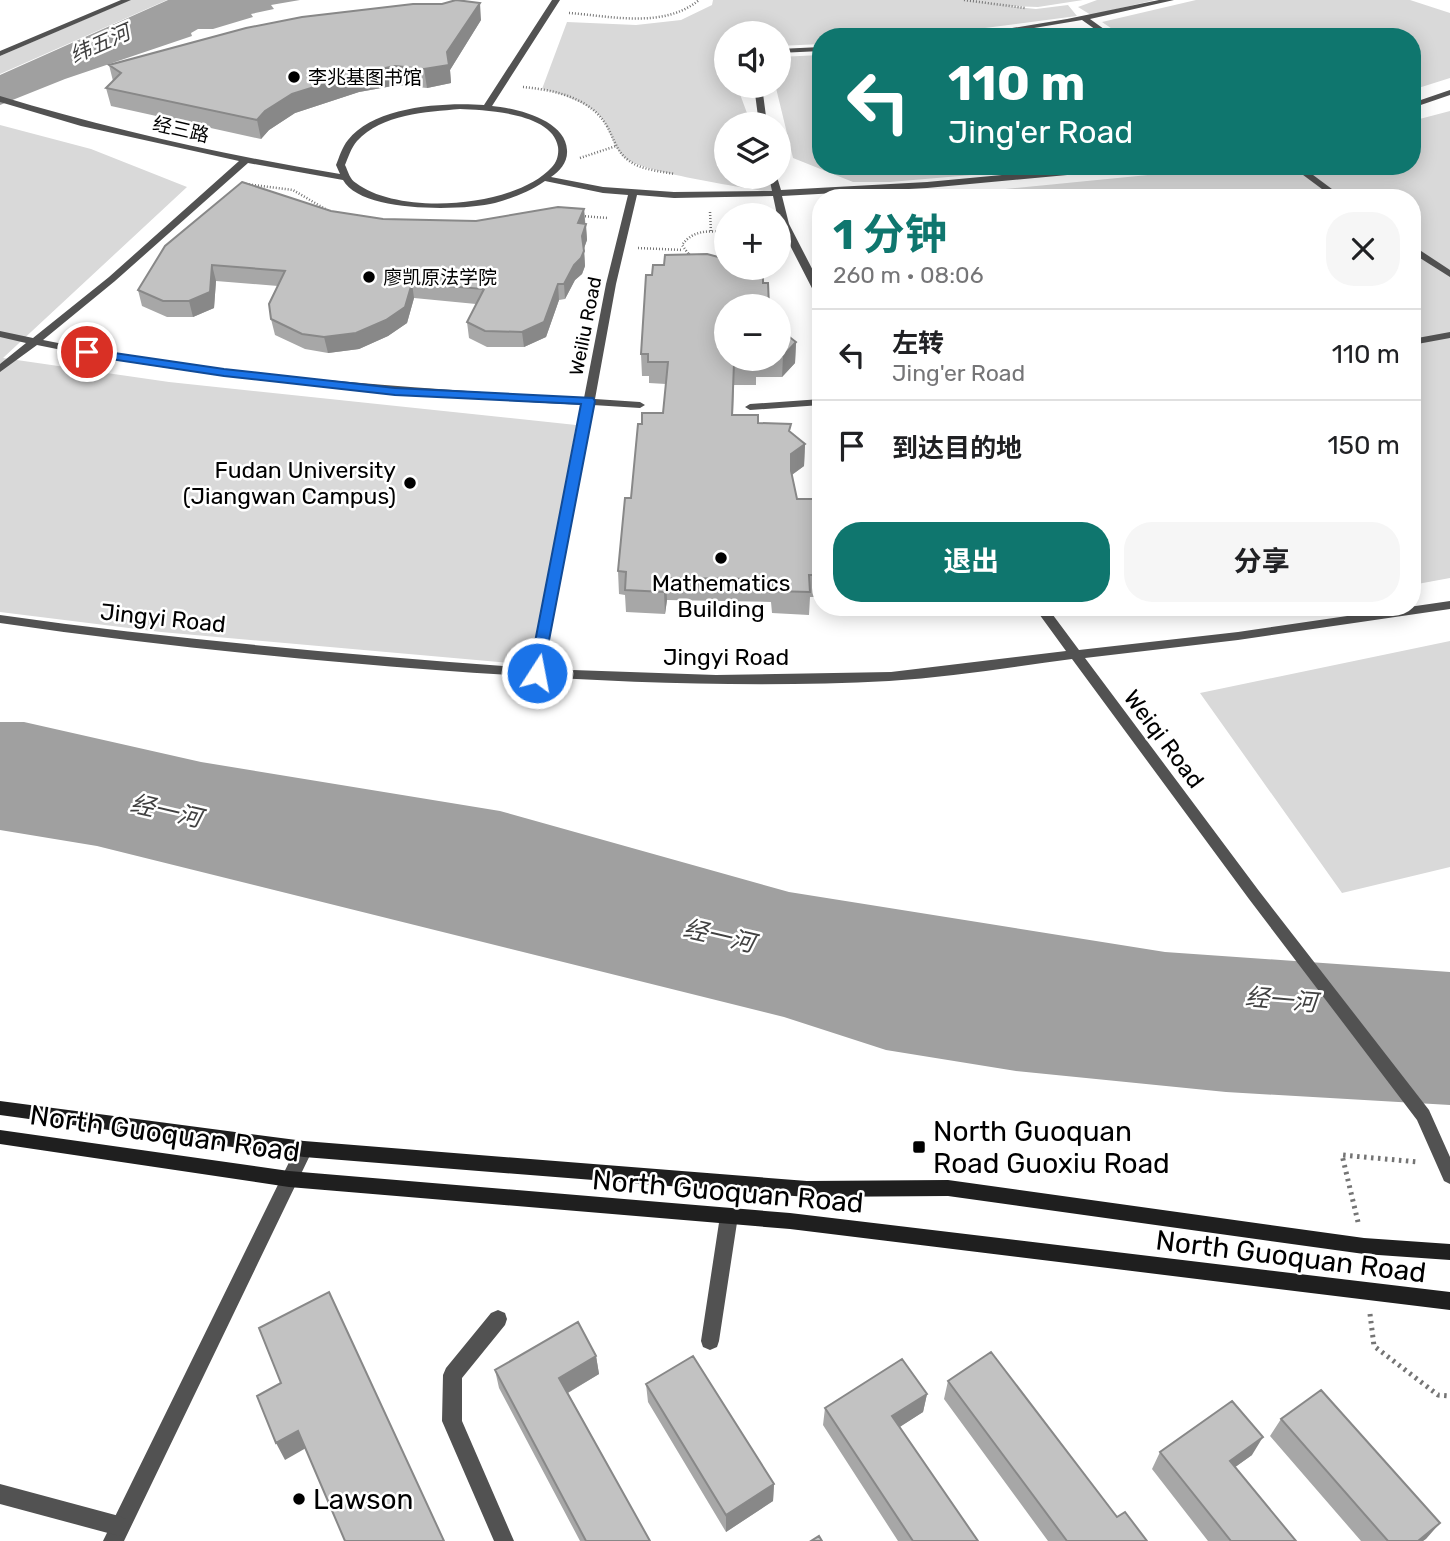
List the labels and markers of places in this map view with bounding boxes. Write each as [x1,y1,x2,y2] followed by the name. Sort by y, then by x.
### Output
[308,66,422,89] place label: 李兆基图书馆
[286,69,302,85] marker: 李兆基图书馆
[383,266,497,289] place label: 廖凯原法学院
[361,269,377,285] marker: 廖凯原法学院
[57,322,117,382] pin
[183,456,396,510] place label: Fudan University (Jiangwan Campus)
[402,475,418,491] marker: Fudan University (Jiangwan Campus)
[713,550,729,566] marker: Mathematics Building
[652,569,790,623] place label: Mathematics Building
[933,1115,1170,1180] place label: North Guoquan Road Guoxiu Road
[911,1139,927,1155] marker: North Guoquan Road Guoxiu Road
[313,1483,414,1516] place label: Lawson
[291,1491,307,1507] marker: Lawson

